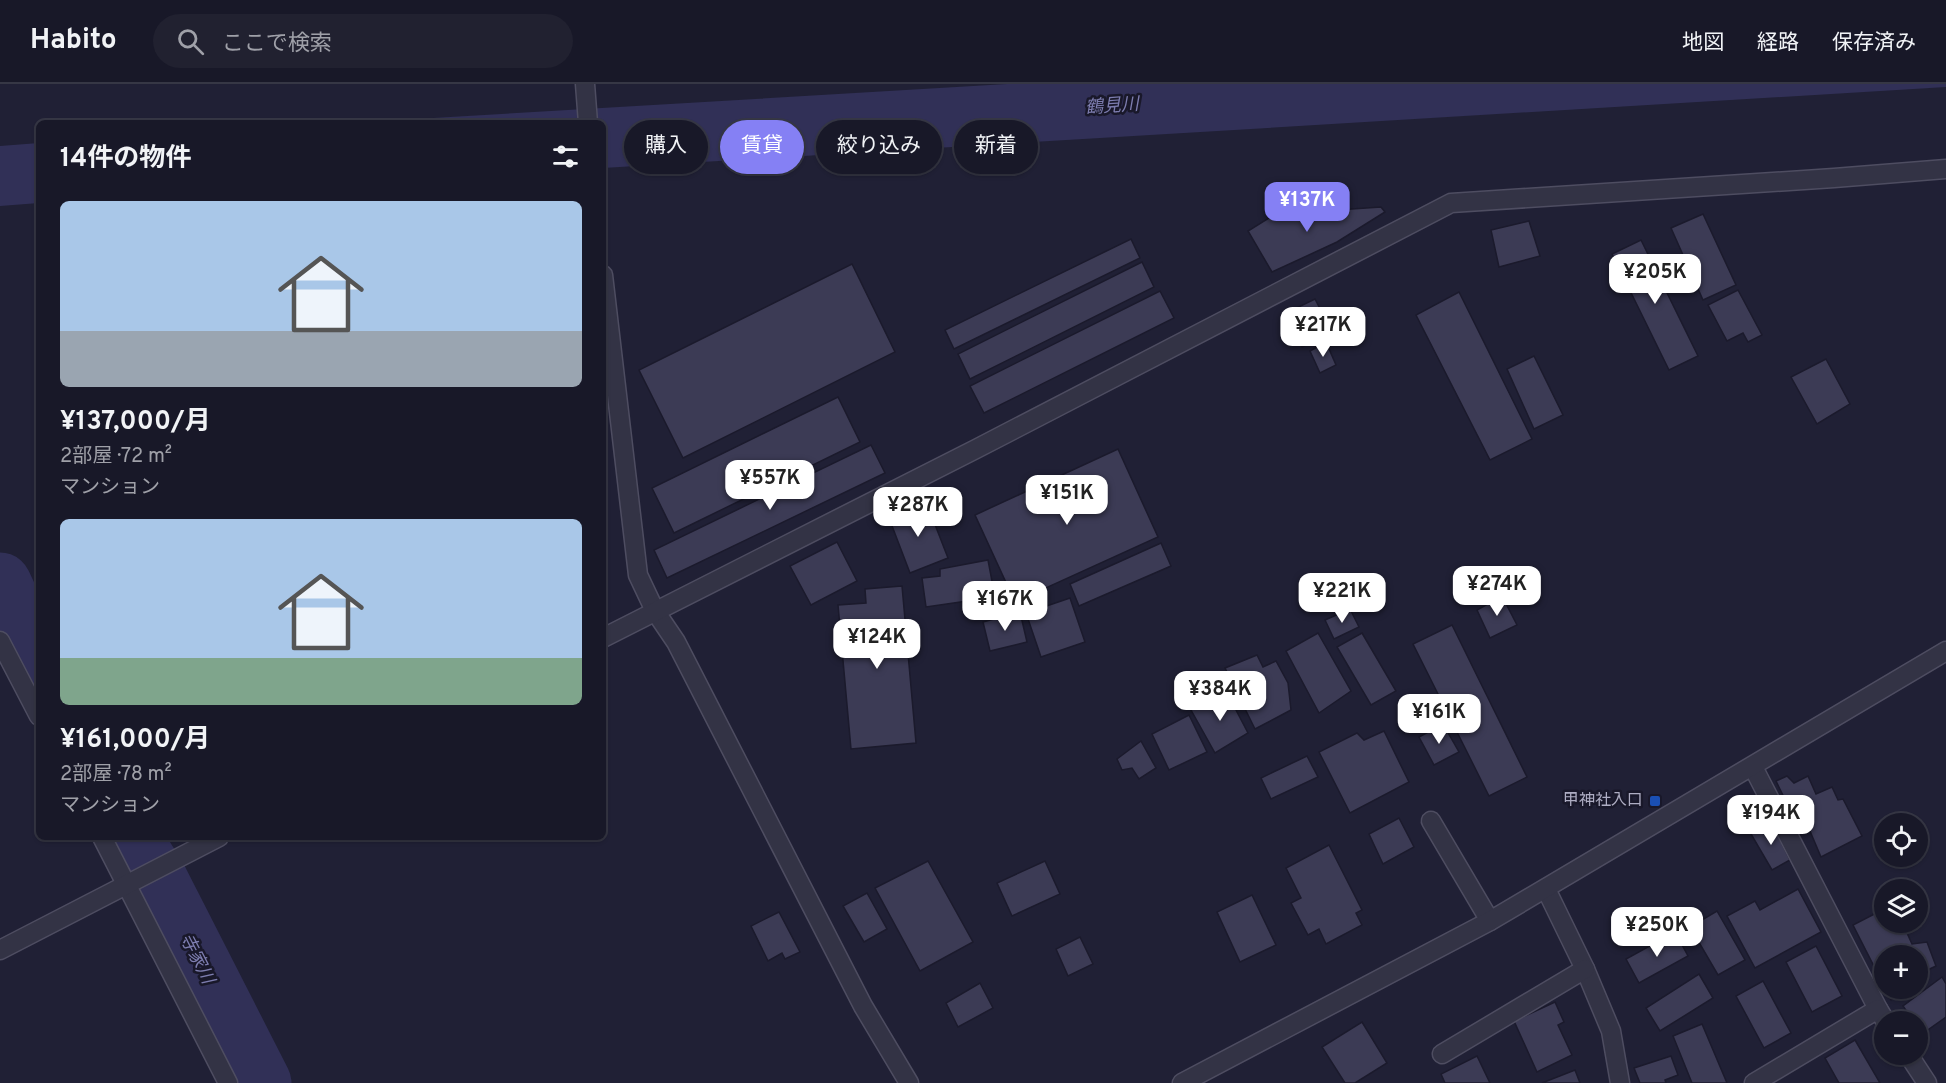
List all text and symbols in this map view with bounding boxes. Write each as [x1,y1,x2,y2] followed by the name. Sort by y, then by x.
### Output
[153,14,573,68] search box
[30,23,117,59] text: Habito
[174,25,207,58] icon: search
[1682,30,1724,57] text: 地図
[1757,30,1799,57] text: 経路
[1832,30,1916,57] text: 保存済み
[222,31,332,58] text: ここで検索
[1084,94,1142,120] water label: 鶴見川
[624,120,708,174] chip: 購入
[720,120,804,174] chip: 賃貸
[816,120,942,174] chip: 絞り込み
[954,120,1038,174] chip: 新着
[549,140,582,173] icon: filters
[60,143,191,176] text: 14件の物件
[1265,182,1349,233] pin: ¥137K
[1279,188,1335,214] text: ¥137K
[267,240,375,348] icon: home
[1613,254,1697,305] pin: ¥205K
[1623,260,1687,286] text: ¥205K
[1281,307,1365,358] pin: ¥217K
[1294,313,1352,339] text: ¥217K
[60,406,211,439] text: ¥137,000/月
[60,444,172,470] text: 2部屋 · 72 m²
[728,460,812,511] pin: ¥557K
[739,466,801,492] text: ¥557K
[60,475,160,501] text: マンション
[1025,475,1109,526] pin: ¥151K
[1040,481,1094,507] text: ¥151K
[876,487,960,538] pin: ¥287K
[887,493,949,519] text: ¥287K
[267,558,375,666] icon: home
[1455,566,1539,617] pin: ¥274K
[1467,572,1527,598] text: ¥274K
[1300,573,1384,624] pin: ¥221K
[1313,579,1371,605] text: ¥221K
[963,581,1047,632] pin: ¥167K
[976,587,1034,613] text: ¥167K
[835,619,919,670] pin: ¥124K
[847,625,907,651] text: ¥124K
[1178,671,1262,722] pin: ¥384K
[1188,677,1252,703] text: ¥384K
[1397,694,1481,745] pin: ¥161K
[1412,700,1466,726] text: ¥161K
[60,724,210,757] text: ¥161,000/月
[60,762,172,788] text: 2部屋 · 78 m²
[1563,791,1643,811] place label: 甲神社入口
[60,793,160,819] text: マンション
[1648,794,1662,808] marker: 甲神社入口
[1729,795,1813,846] pin: ¥194K
[1741,801,1801,827] text: ¥194K
[1874,813,1928,1065] map controls
[1874,813,1928,867] button: locate
[1874,879,1928,933] button: layers
[1615,907,1699,958] pin: ¥250K
[1625,913,1689,939] text: ¥250K
[173,930,219,990] water label: 寺家川
[1874,945,1928,999] button: +
[1874,1011,1928,1065] button: −

